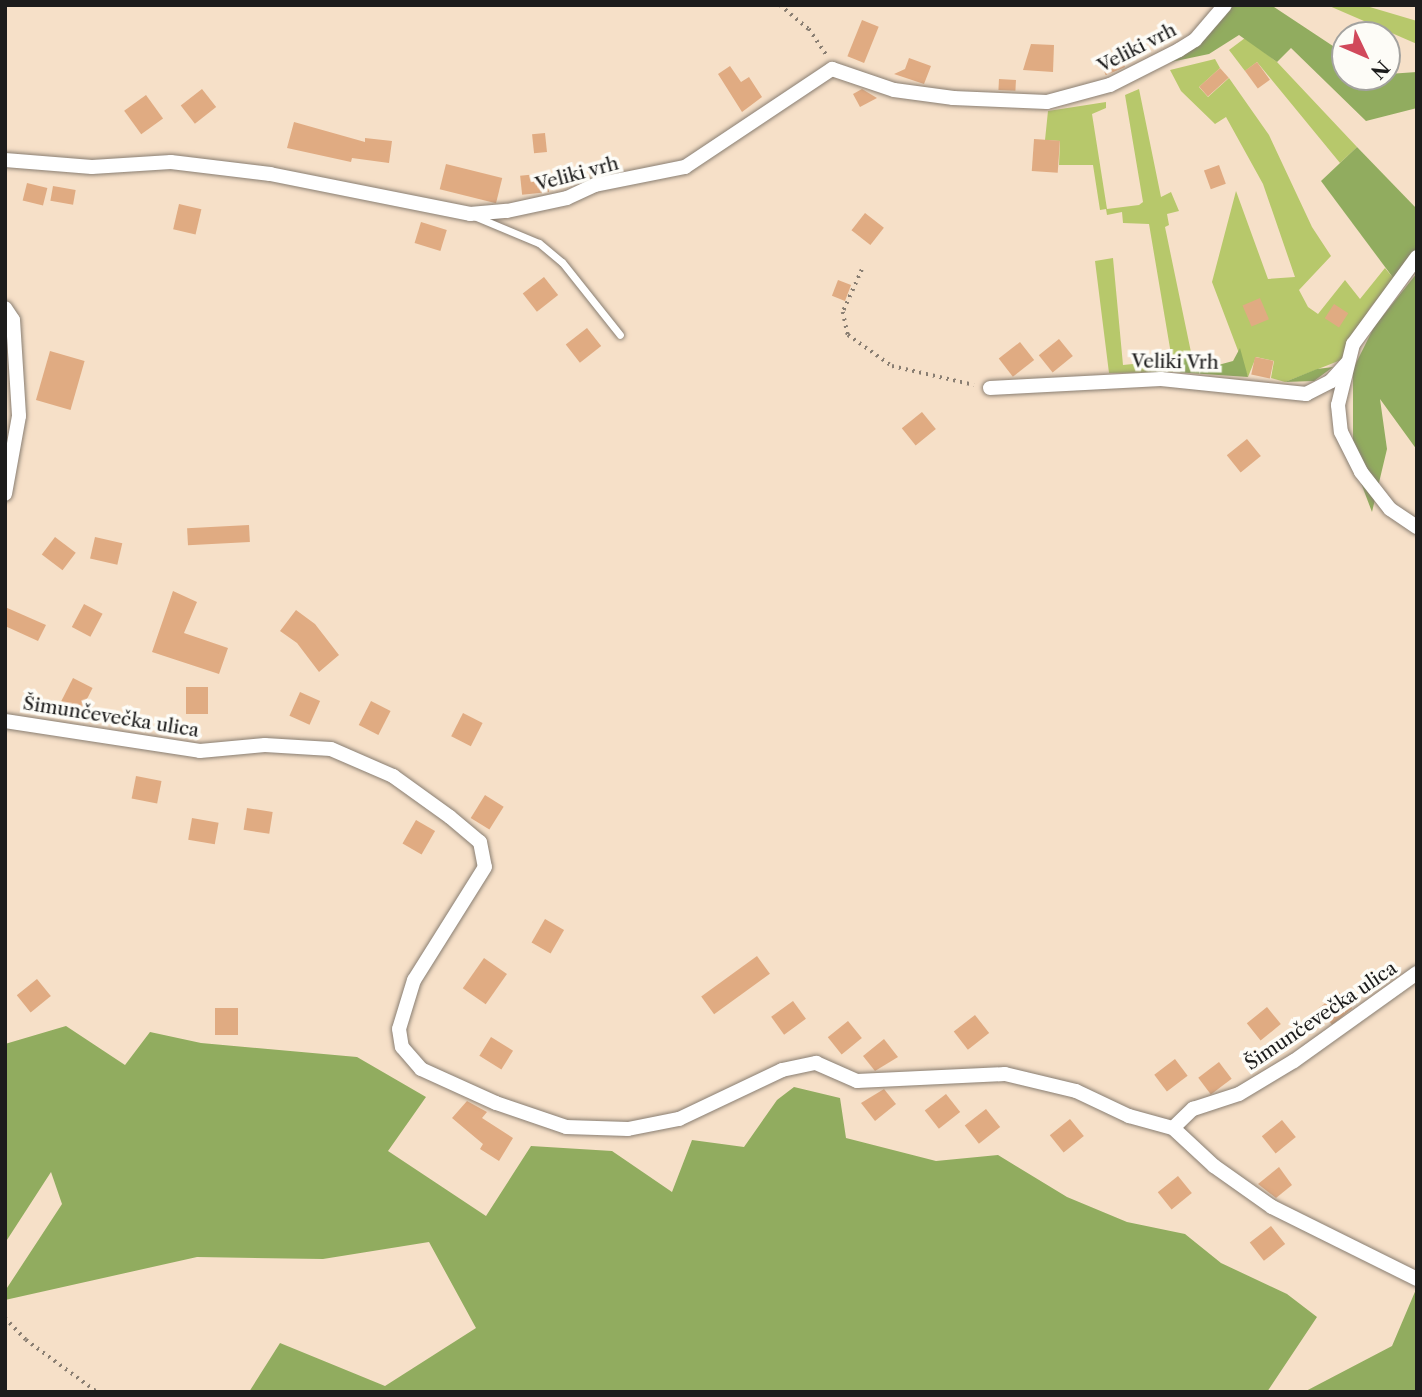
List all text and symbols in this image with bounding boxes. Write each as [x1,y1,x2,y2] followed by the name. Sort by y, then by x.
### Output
[1093,18,1181,78] street label: Veliki vrh
[1331,21,1401,91] north arrow
[1366,56,1394,83] text: N
[532,152,622,196] street label: Veliki vrh
[1131,350,1219,374] street label: Veliki Vrh
[21,692,201,742] street label: Šimunčevečka ulica
[1241,957,1401,1075] street label: Šimunčevečka ulica

